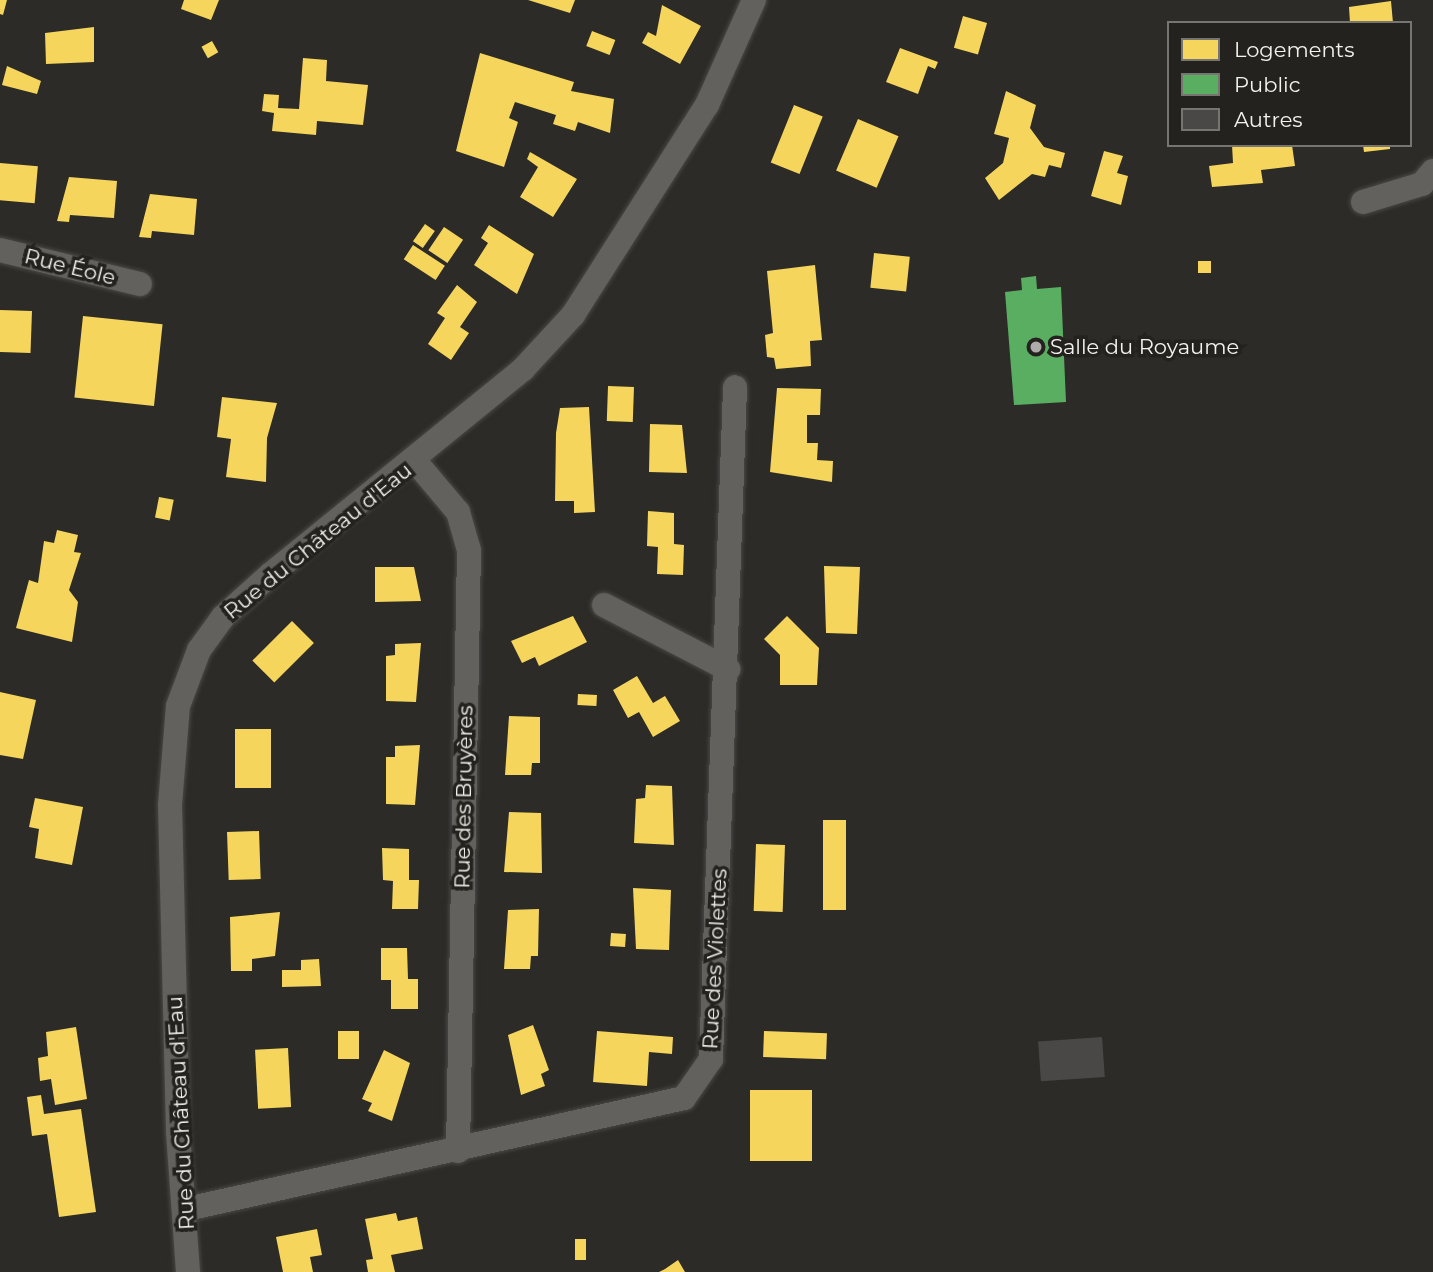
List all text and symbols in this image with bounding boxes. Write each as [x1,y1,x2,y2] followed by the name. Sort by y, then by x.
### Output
[1167,21,1412,147] legend
[1234,37,1354,62] text: Logements
[1234,72,1301,97] text: Public
[1234,107,1303,132] text: Autres
[22,244,118,290] street label: Rue Éole
[1050,334,1239,360] place label: Salle du Royaume
[1028,339,1044,355] marker: Salle du Royaume
[219,458,417,624] street label: Rue du Château d'Eau
[450,705,478,889] street label: Rue des Bruyères
[698,868,732,1050] street label: Rue des Violettes
[162,995,200,1231] street label: Rue du Château d'Eau

